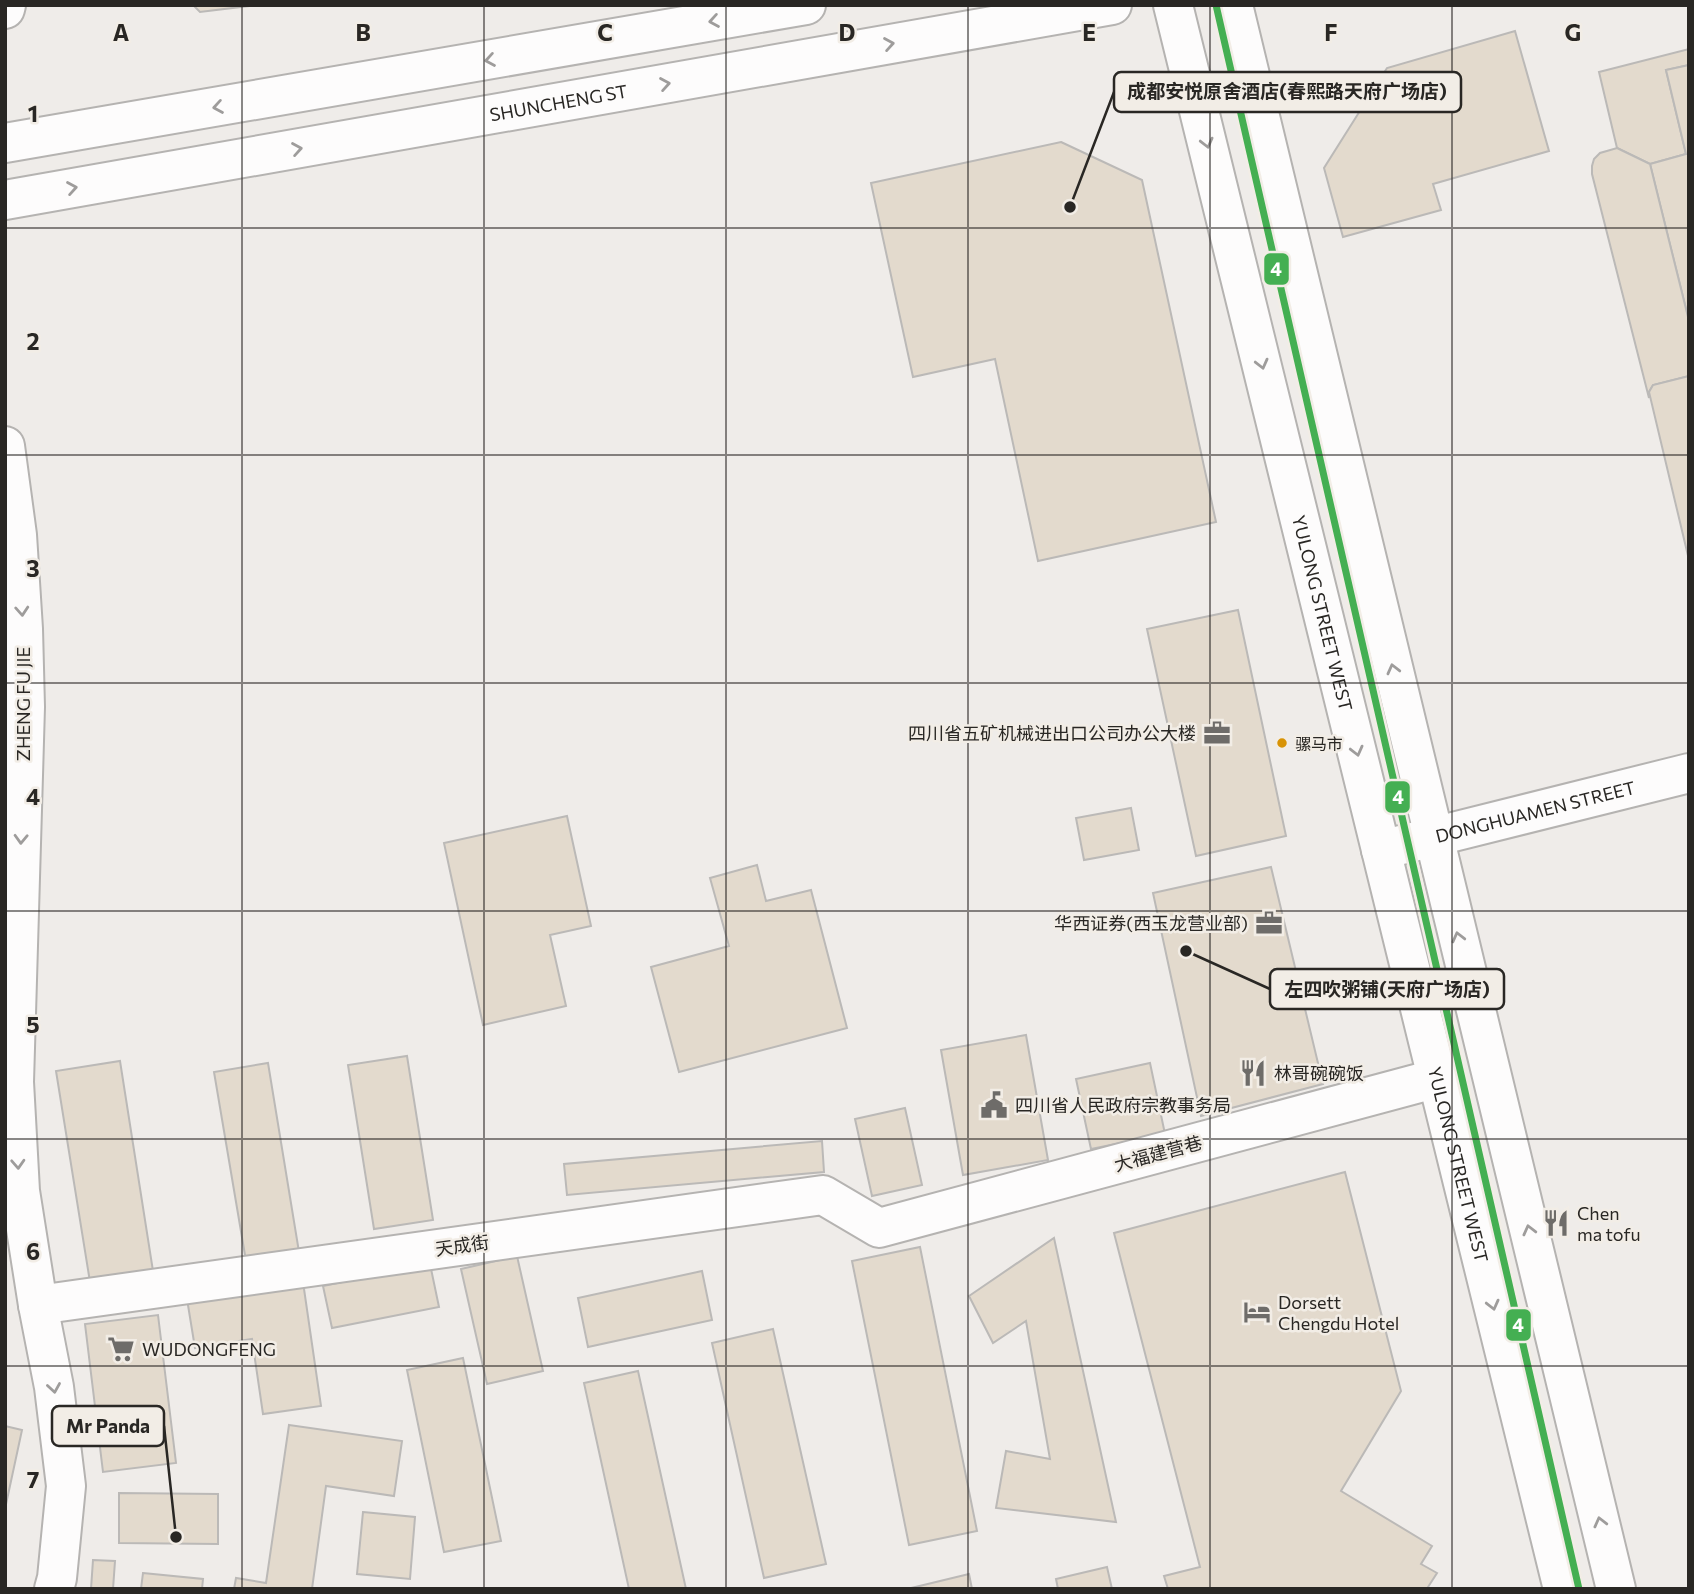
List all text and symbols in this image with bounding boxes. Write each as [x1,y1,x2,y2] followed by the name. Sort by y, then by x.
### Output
[708,13,720,28] one-way arrow
[113,18,130,46] text: A
[355,18,371,46] text: B
[597,18,613,46] text: C
[839,18,856,46] text: D
[1082,18,1096,46] text: E
[1324,18,1338,46] text: F
[1565,18,1581,46] text: G
[883,38,895,53] one-way arrow
[484,52,496,67] one-way arrow
[1114,72,1461,112] callout: 成都安悦原舍酒店(春熙路天府广场店)
[659,77,671,92] one-way arrow
[1127,79,1447,102] text: 成都安悦原舍酒店(春熙路天府广场店)
[488,80,629,125] street label: SHUNCHENG ST
[28,99,38,127] text: 1
[212,99,223,114] one-way arrow
[1199,137,1213,149] one-way arrow
[291,142,302,157] one-way arrow
[67,181,78,196] one-way arrow
[1263,252,1290,286] line badge: 4
[1270,257,1282,280] text: 4
[26,327,40,355] text: 2
[1254,358,1268,370] one-way arrow
[1288,513,1357,713] street label: YULONG STREET WEST
[26,554,40,582] text: 3
[14,606,29,617] one-way arrow
[12,647,34,761] street label: ZHENG FU JIE
[1387,663,1402,675] one-way arrow
[1202,718,1232,748] office icon: 四川省五矿机械进出口公司办公大楼
[908,722,1196,744] place label: 四川省五矿机械进出口公司办公大楼
[1295,734,1343,753] place label: 骡马市
[1275,736,1289,750] marker: 骡马市
[1349,745,1363,757] one-way arrow
[1433,776,1637,847] street label: DONGHUAMEN STREET
[1384,780,1411,814] line badge: 4
[26,782,40,810] text: 4
[1392,785,1404,808] text: 4
[13,833,28,844] one-way arrow
[1254,908,1284,938] office icon: 华西证券(西玉龙营业部)
[1054,912,1248,934] place label: 华西证券(西玉龙营业部)
[1452,931,1467,943] one-way arrow
[1270,969,1504,1009] callout: 左四吹粥铺(天府广场店)
[1284,977,1490,1000] text: 左四吹粥铺(天府广场店)
[26,1010,40,1038] text: 5
[1238,1058,1268,1088] restaurant icon: 林哥碗碗饭
[1274,1062,1364,1084] place label: 林哥碗碗饭
[1424,1064,1493,1265] street label: YULONG STREET WEST
[979,1090,1009,1120] public building icon: 四川省人民政府宗教事务局
[1015,1094,1231,1116] place label: 四川省人民政府宗教事务局
[1112,1131,1204,1175] street label: 大福建营巷
[11,1159,26,1170] one-way arrow
[1577,1202,1641,1245] place label: Chen ma tofu
[1541,1208,1571,1238] restaurant icon: Chen ma tofu
[1523,1224,1537,1236] one-way arrow
[434,1230,490,1260] street label: 天成街
[26,1237,40,1265] text: 6
[1278,1291,1399,1334] place label: Dorsett Chengdu Hotel
[1242,1297,1272,1327] hotel icon: Dorsett Chengdu Hotel
[1485,1299,1499,1311] one-way arrow
[1505,1308,1532,1342] line badge: 4
[1512,1313,1524,1336] text: 4
[106,1334,136,1364] supermarket icon: WUDONGFENG
[142,1338,276,1360] place label: WUDONGFENG
[46,1382,61,1394] one-way arrow
[52,1406,164,1446] callout: Mr Panda
[66,1414,150,1437] text: Mr Panda
[27,1465,39,1493] text: 7
[1594,1517,1608,1529] one-way arrow

